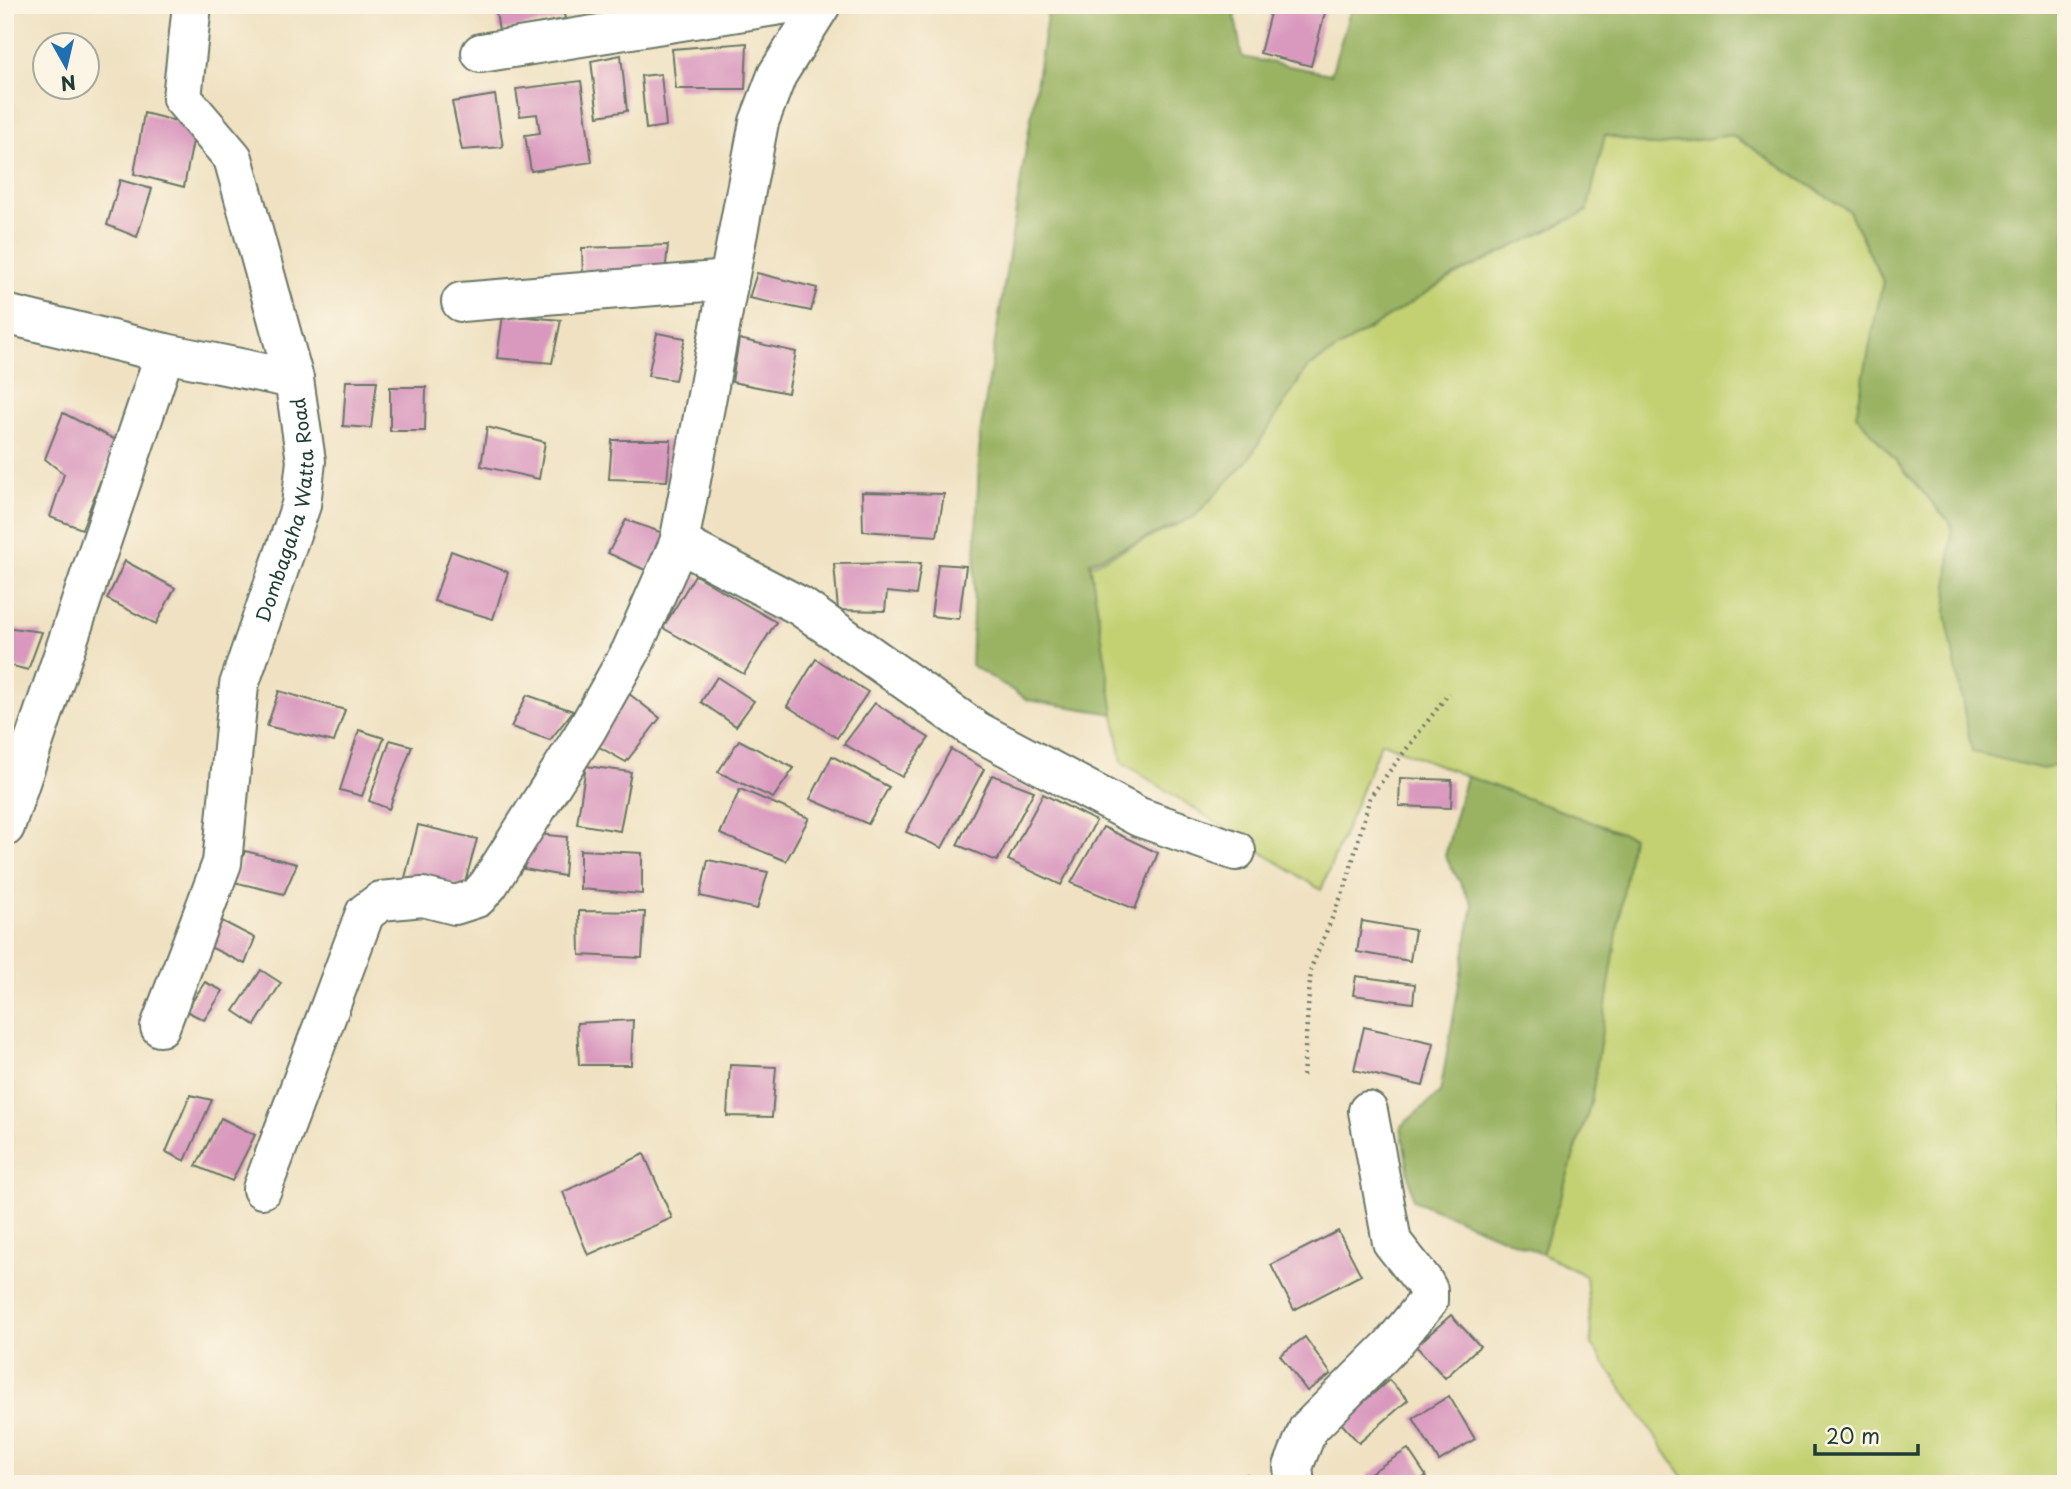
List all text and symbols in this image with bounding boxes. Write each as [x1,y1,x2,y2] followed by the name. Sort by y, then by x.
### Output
[32,32,102,102] north arrow
[59,69,78,99] text: N
[248,396,320,626] street label: Dombagaha Watta Road
[1815,1412,1919,1456] scale bar
[1826,1419,1880,1451] text: 20 m

